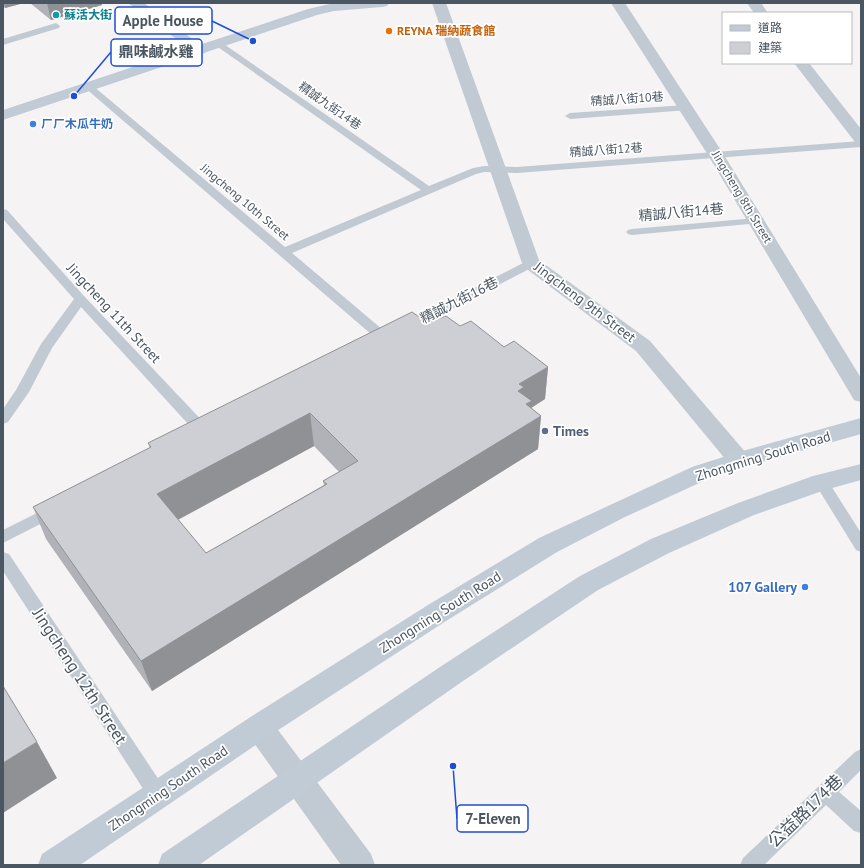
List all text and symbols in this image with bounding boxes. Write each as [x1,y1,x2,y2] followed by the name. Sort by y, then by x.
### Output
[64,7,112,22] place label: 蘇活大街
[115,7,212,34] callout: Apple House
[51,10,61,20] marker: 蘇活大街
[123,11,204,30] text: Apple House
[722,12,852,64] legend
[758,20,782,35] text: 道路
[397,23,495,38] place label: REYNA 瑞納蔬食館
[384,26,394,36] marker: REYNA 瑞納蔬食館
[111,39,202,66] callout: 鼎味鹹水雞
[758,40,782,55] text: 建築
[118,42,194,61] text: 鼎味鹹水雞
[296,78,365,133] street label: 精誠九街14巷
[590,88,664,109] street label: 精誠八街10巷
[41,116,113,131] place label: ㄏㄏ木瓜牛奶
[28,119,38,129] marker: ㄏㄏ木瓜牛奶
[569,139,643,160] street label: 精誠八街12巷
[708,147,776,246] street label: Jingcheng 8th Street
[197,159,293,243] street label: Jingcheng 10th Street
[638,199,724,225] street label: 精誠八街14巷
[530,257,640,346] street label: Jingcheng 9th Street
[62,259,165,367] street label: Jingcheng 11th Street
[417,273,501,327] street label: 精誠九街16巷
[553,422,589,440] place label: Times
[540,426,550,436] marker: Times
[693,427,833,485] street label: Zhongming South Road
[376,567,504,657] street label: Zhongming South Road
[728,578,797,596] place label: 107 Gallery
[800,582,810,592] marker: 107 Gallery
[27,603,132,748] street label: Jingcheng 12th Street
[105,741,231,835] street label: Zhongming South Road
[763,770,847,852] street label: 公益路174巷
[457,805,528,832] callout: 7-Eleven
[465,809,521,828] text: 7-Eleven

